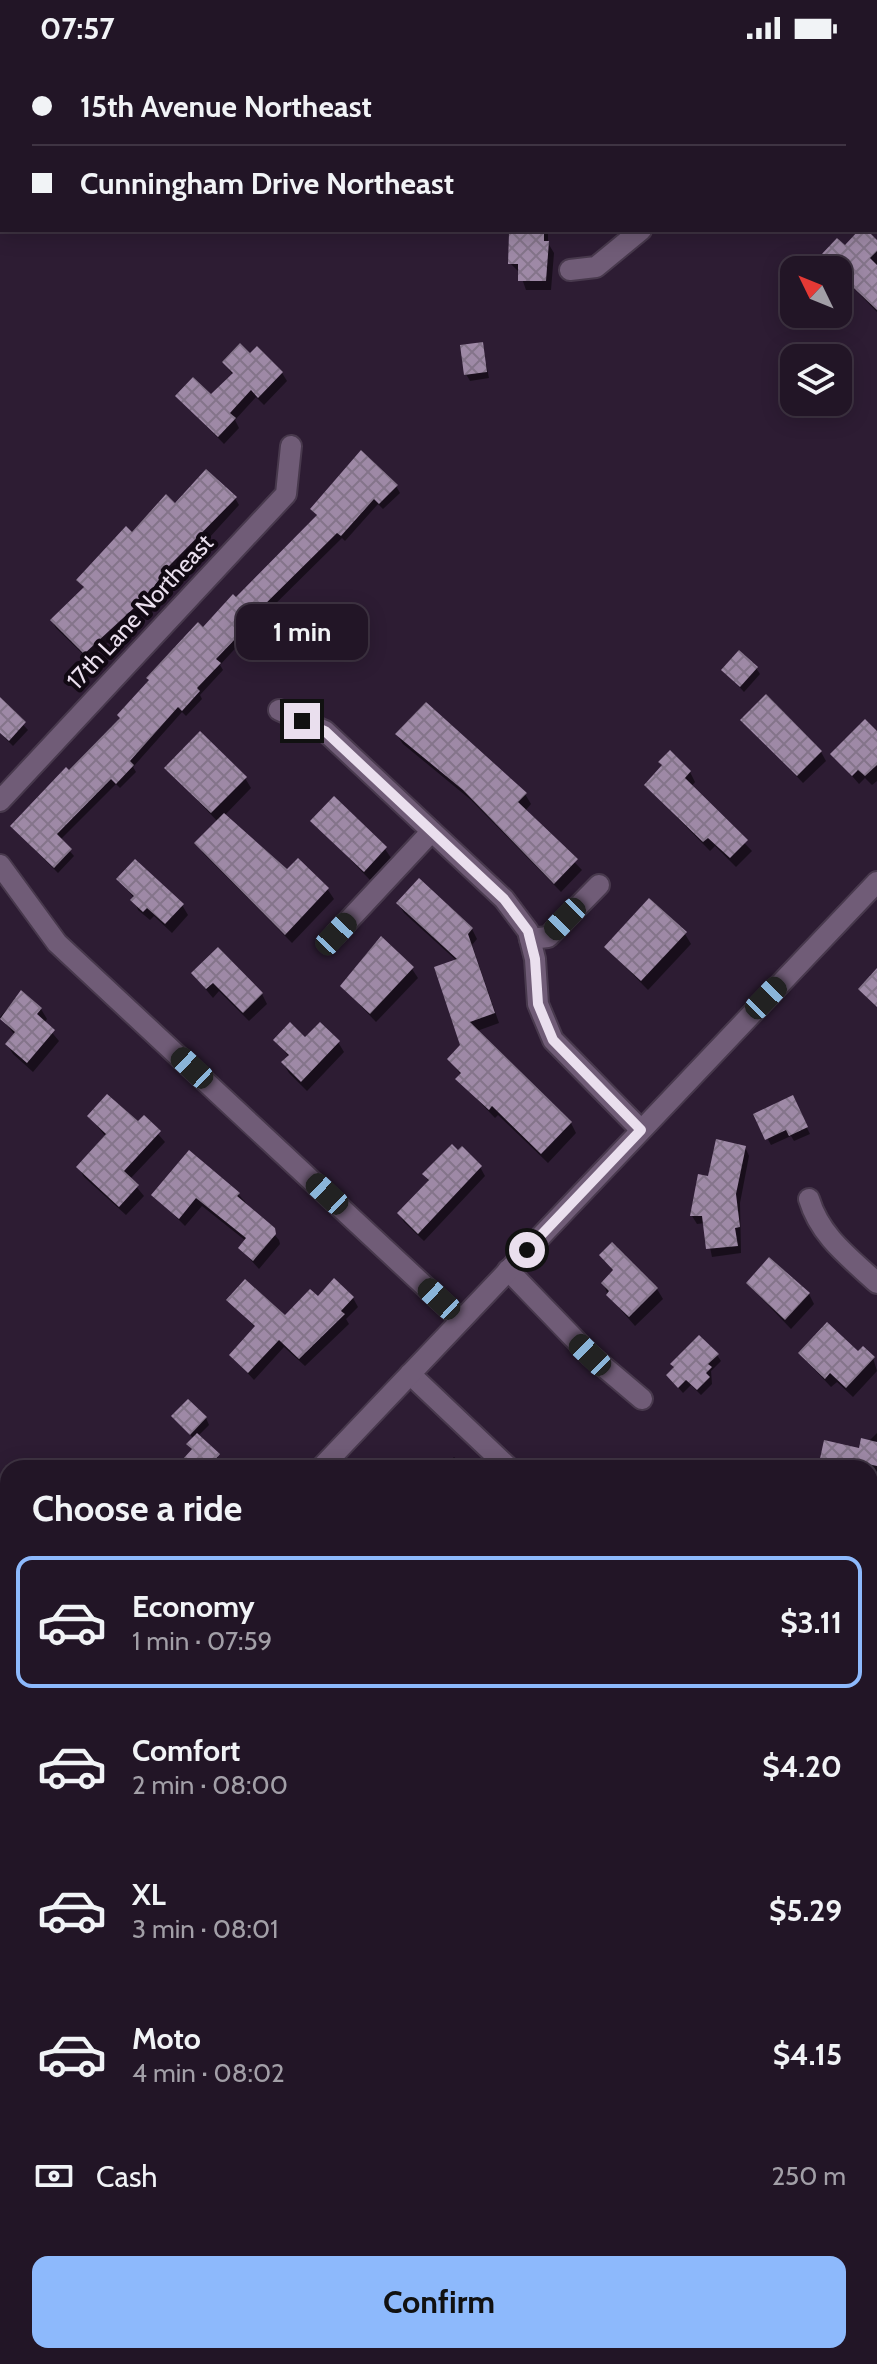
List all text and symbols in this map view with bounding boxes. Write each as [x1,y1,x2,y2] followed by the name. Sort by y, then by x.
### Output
[40,10,115,47] text: 07:57
[80,88,372,125] text: 15th Avenue Northeast
[80,165,454,202] text: Cunningham Drive Northeast
[780,256,852,328] north arrow
[780,256,852,416] map controls
[780,344,852,416] button: layers
[60,528,219,695] street label: 17th Lane Northeast
[236,605,368,661] callout: 1 min
[273,616,331,648] text: 1 min
[284,703,320,739] route end
[540,893,590,945] car
[311,908,361,960] car
[741,972,791,1024] car
[166,1043,218,1093] car
[301,1169,353,1219] car
[509,1232,545,1268] route start
[413,1274,465,1324] car
[564,1330,616,1380] car
[32,1486,242,1530] text: Choose a ride
[36,1586,108,1658] icon: car
[132,1588,255,1625] text: Economy
[780,1604,842,1641] text: $3.11
[132,1625,272,1657] text: 1 min · 07:59
[36,1730,108,1802] icon: car
[132,1732,240,1769] text: Comfort
[762,1748,842,1785] text: $4.20
[132,1769,288,1801] text: 2 min · 08:00
[36,1874,108,1946] icon: car
[132,1876,166,1913] text: XL
[769,1892,842,1929] text: $5.29
[132,1913,279,1945] text: 3 min · 08:01
[36,2018,108,2090] icon: car
[132,2020,201,2057] text: Moto
[773,2036,842,2073] text: $4.15
[132,2057,285,2089] text: 4 min · 08:02
[32,2154,76,2198] icon: cash
[96,2158,158,2195] text: Cash
[772,2160,846,2192] text: 250 m
[32,2256,846,2348] button: Confirm

